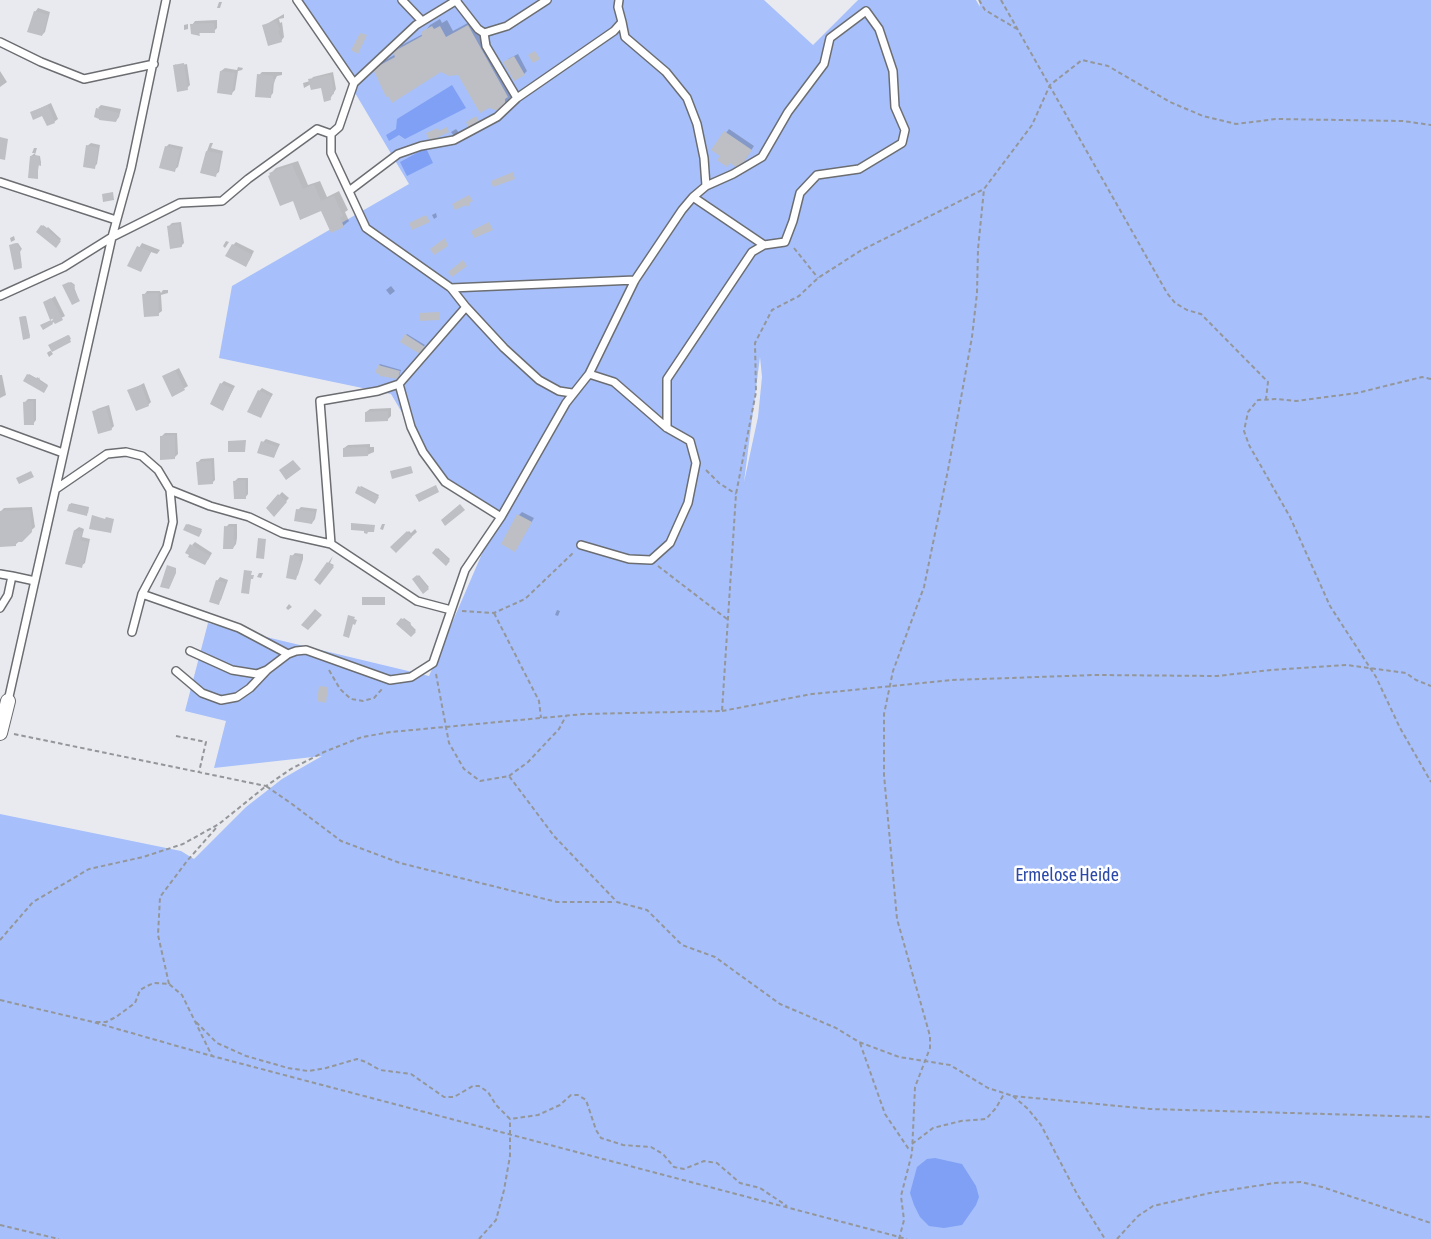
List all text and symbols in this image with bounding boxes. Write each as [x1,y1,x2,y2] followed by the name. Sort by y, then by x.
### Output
[1015,864,1119,886] park label: Ermelose Heide

